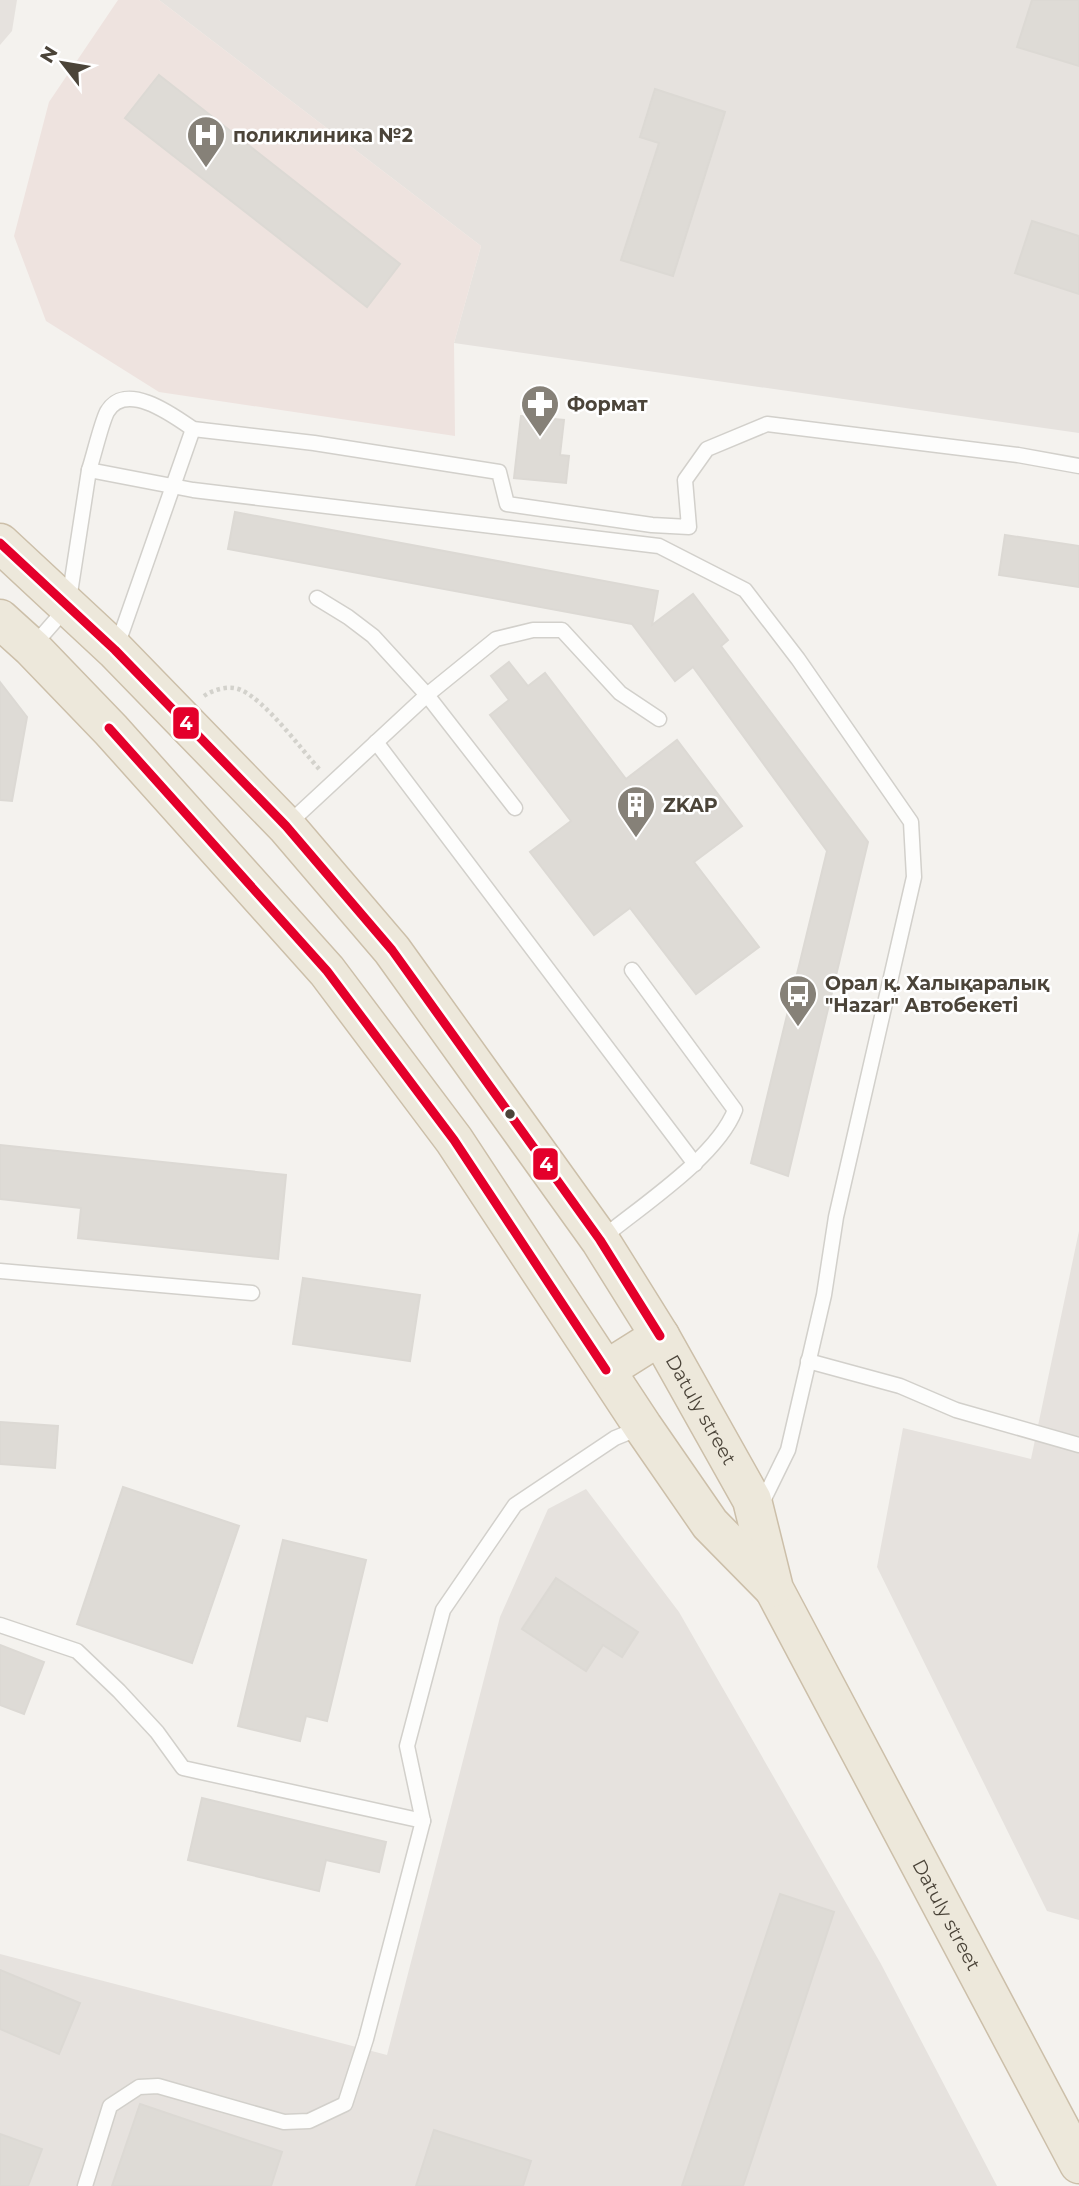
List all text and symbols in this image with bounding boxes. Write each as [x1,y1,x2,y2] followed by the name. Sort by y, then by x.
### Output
[28,28,98,98] north arrow
[35,42,63,67] text: N
[185,114,227,169] hospital icon: поликлиника №2
[233,124,413,147] place label: поликлиника №2
[519,383,561,438] pharmacy icon: Формат
[567,393,649,416] place label: Формат
[172,706,200,740] line badge: 4
[179,712,193,735] text: 4
[615,784,657,839] building icon: ZKAP
[663,794,718,817] place label: ZKAP
[825,972,1050,1017] place label: Орал қ. Халықаралық "Hazar" Автобекеті
[777,973,819,1028] bus stop icon: Орал қ. Халықаралық "Hazar" Автобекеті
[503,1107,517,1121] unlabelled marker
[532,1147,559,1181] line badge: 4
[539,1153,553,1176] text: 4
[661,1351,741,1469] street label: Datuly street
[907,1855,985,1975] street label: Datuly street

